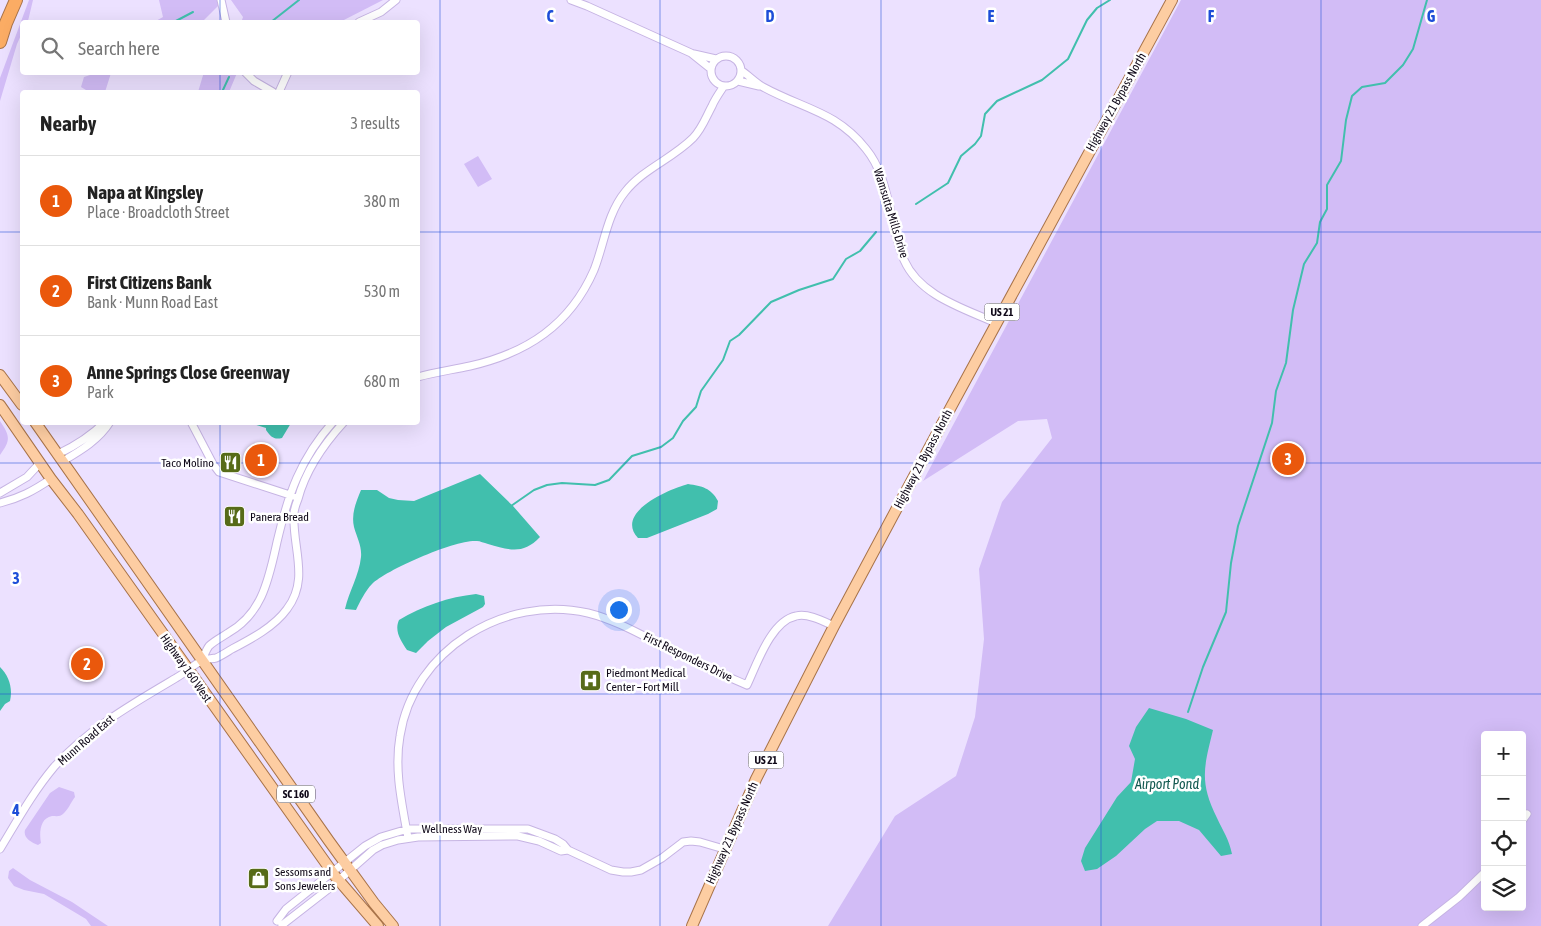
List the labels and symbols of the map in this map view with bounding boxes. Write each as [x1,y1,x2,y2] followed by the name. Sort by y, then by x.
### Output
[546,7,554,25] text: C
[766,7,775,25] text: D
[988,7,995,25] text: E
[1208,7,1215,25] text: F
[1427,7,1436,25] text: G
[1083,50,1149,154] street label: Highway 21 Bypass North
[871,166,911,260] street label: Wamsutta Mills Drive
[984,304,1020,320] road number: US 21
[891,407,955,511] street label: Highway 21 Bypass North
[1272,440,1304,478] pin: 3
[245,441,277,479] pin: 1
[218,451,242,475] restaurant icon: Taco Molino
[161,456,214,470] place label: Taco Molino
[222,505,246,529] restaurant icon: Panera Bread
[250,510,309,524] place label: Panera Bread
[12,569,20,587] text: 3
[606,597,632,623] your location
[641,629,735,685] street label: First Responders Drive
[157,631,215,705] street label: Highway 160 West
[71,645,103,683] pin: 2
[606,666,687,694] place label: Piedmont Medical Center – Fort Mill
[578,668,602,692] hospital icon: Piedmont Medical Center – Fort Mill
[55,711,117,768] street label: Munn Road East
[748,752,784,768] road number: US 21
[1134,776,1199,792] water label: Airport Pond
[703,780,761,886] street label: Highway 21 Bypass North
[277,786,315,802] road number: SC 160
[11,801,20,819] text: 4
[422,822,482,836] street label: Wellness Way
[275,865,335,893] place label: Sessoms and Sons Jewelers
[247,867,271,891] shop icon: Sessoms and Sons Jewelers

